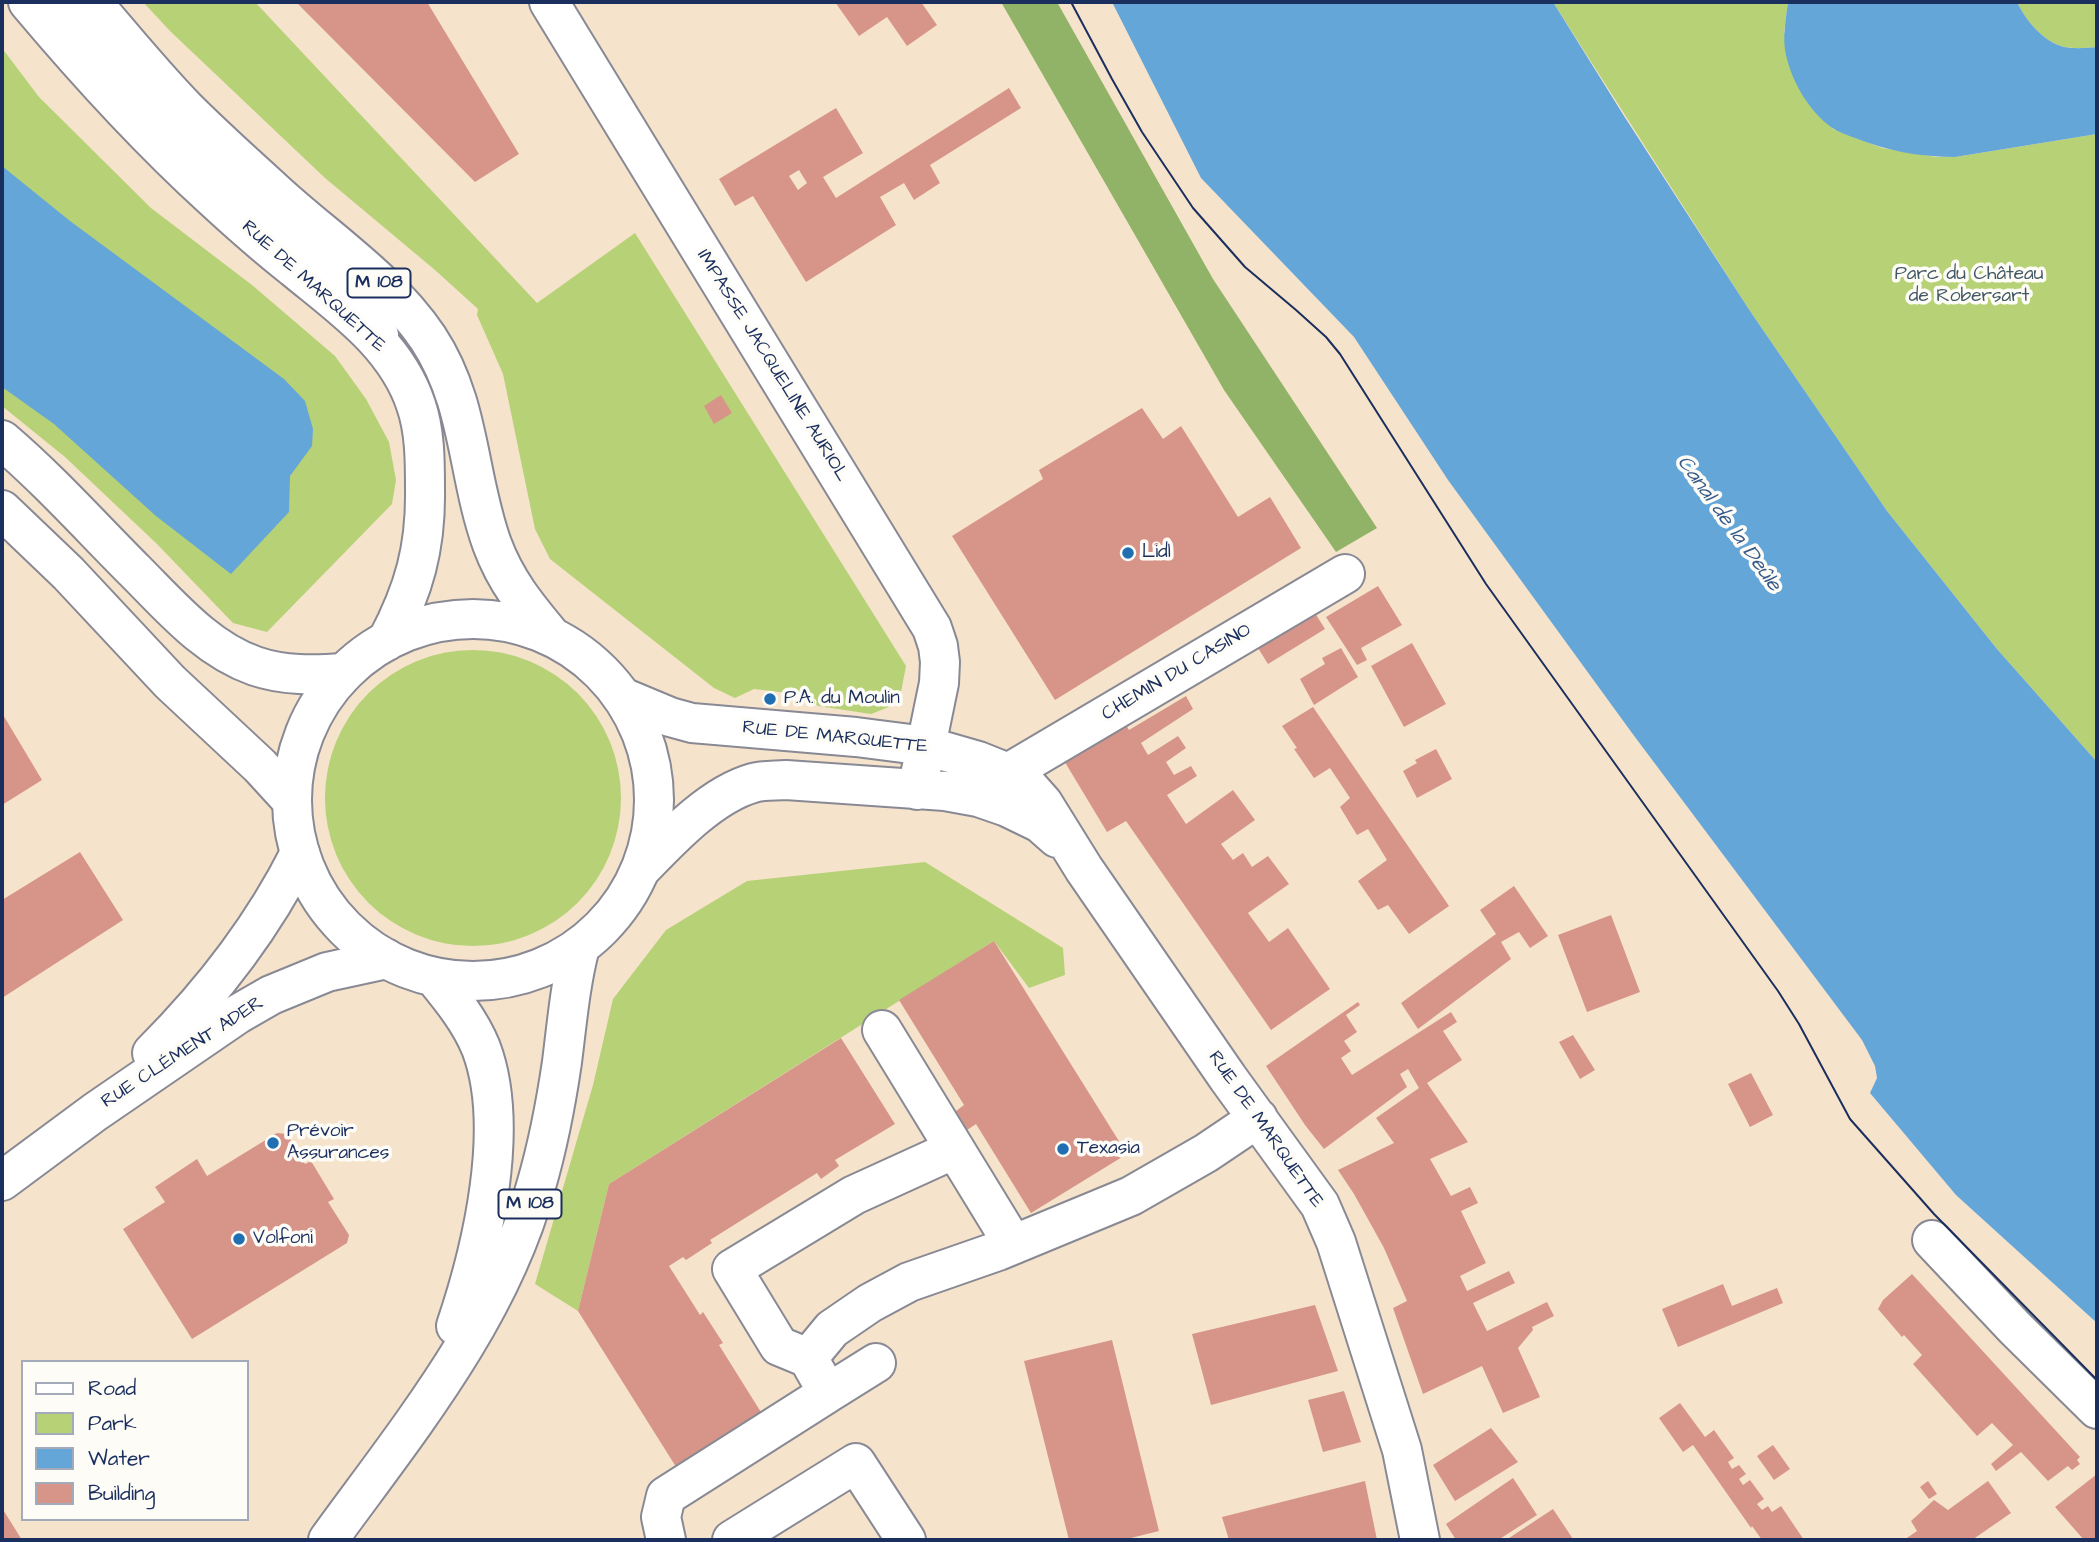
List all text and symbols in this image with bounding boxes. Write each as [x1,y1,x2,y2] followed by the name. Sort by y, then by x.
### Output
[236,216,390,358] street label: RUE DE MARQUETTE
[691,246,853,486] street label: IMPASSE JACQUELINE AURIOL
[1895,264,2043,308] park label: Parc du Château de Robersart
[348,268,410,298] road number: M 108
[1670,451,1786,597] water label: Canal de la Deûle
[1142,542,1171,564] place label: Lidl
[1120,545,1136,561] marker: Lidl
[1098,619,1256,727] street label: CHEMIN DU CASINO
[784,688,900,710] place label: P.A. du Moulin
[762,691,778,707] marker: P.A. du Moulin
[741,717,929,759] street label: RUE DE MARQUETTE
[98,992,268,1114] street label: RUE CLÉMENT ADER
[1202,1047,1328,1213] street label: RUE DE MARQUETTE
[287,1121,389,1165] place label: Prévoir Assurances
[265,1135,281,1151] marker: Prévoir Assurances
[1077,1138,1140,1160] place label: Texasia
[1055,1141,1071,1157] marker: Texasia
[498,1190,562,1218] road number: M 108
[253,1228,313,1250] place label: Volfoni
[231,1231,247,1247] marker: Volfoni
[21,1360,248,1521] legend
[88,1374,136,1403] text: Road
[88,1409,137,1438] text: Park
[88,1444,150,1473] text: Water
[88,1479,155,1508] text: Building

